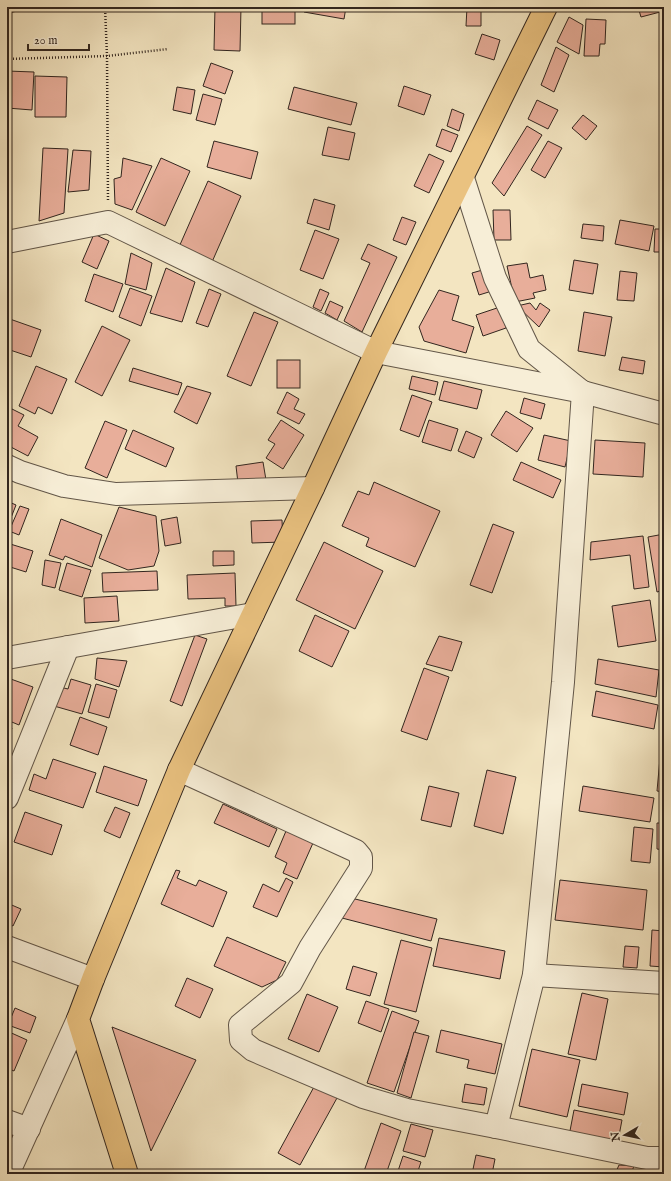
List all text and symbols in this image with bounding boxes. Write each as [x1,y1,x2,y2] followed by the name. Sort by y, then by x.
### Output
[28,26,89,52] scale bar
[34,33,57,48] text: 20 m
[605,1115,645,1155] north arrow
[608,1130,624,1143] text: N

